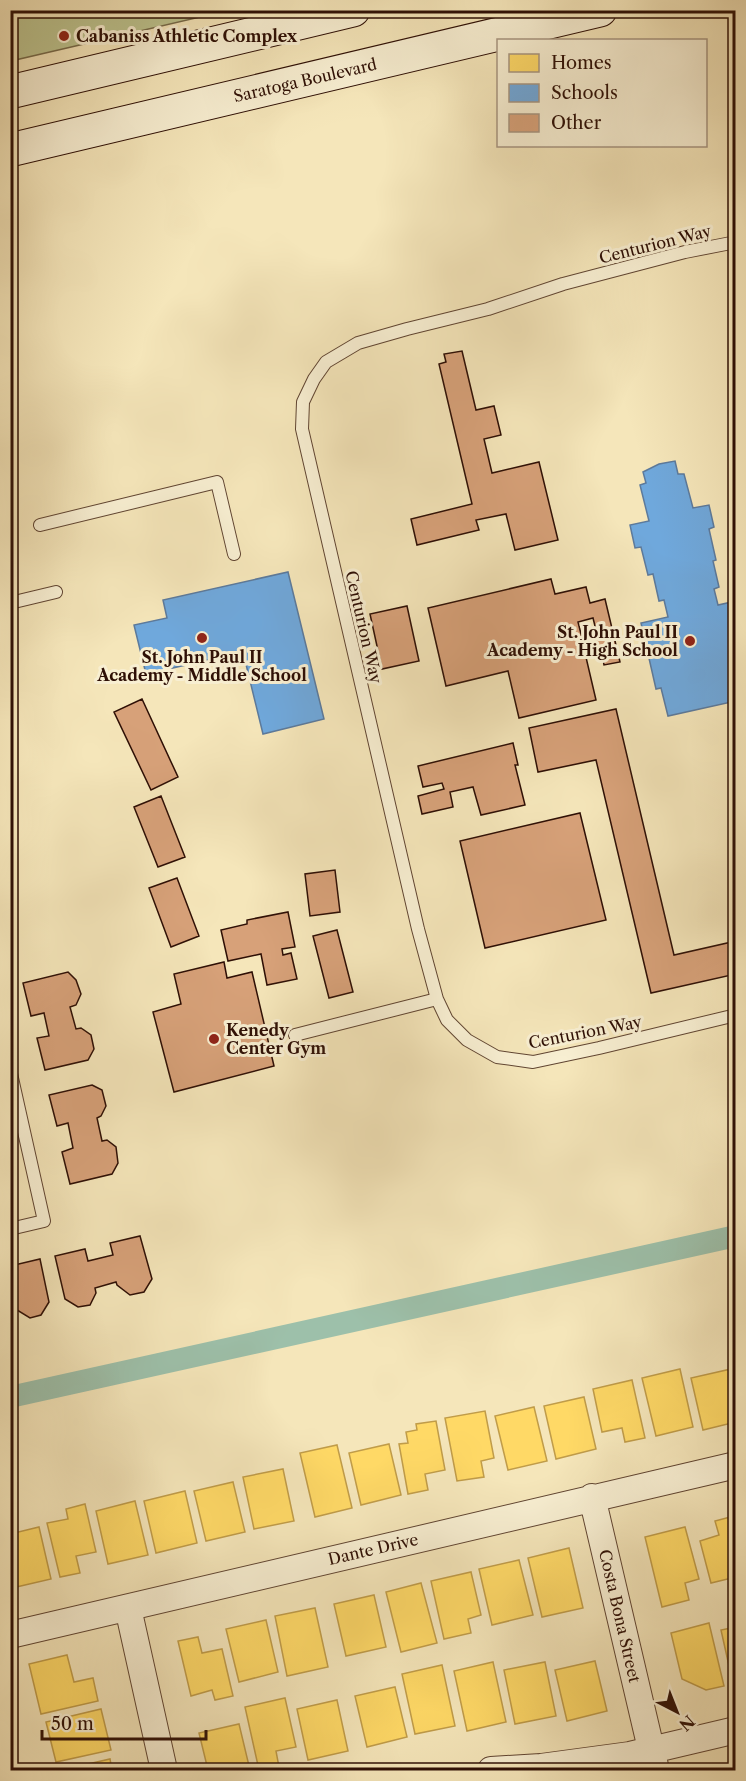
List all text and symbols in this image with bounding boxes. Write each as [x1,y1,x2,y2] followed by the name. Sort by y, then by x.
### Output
[76,26,298,46] place label: Cabaniss Athletic Complex
[57,29,71,43] marker: Cabaniss Athletic Complex
[497,39,707,147] legend
[551,52,612,74] text: Homes
[231,54,379,106] street label: Saratoga Boulevard
[551,82,618,104] text: Schools
[551,112,602,134] text: Other
[597,220,714,268] street label: Centurion Way
[341,569,387,686] street label: Centurion Way
[486,622,678,660] place label: St. John Paul II Academy - High School
[195,631,209,645] marker: St. John Paul II Academy - Middle School
[683,634,697,648] marker: St. John Paul II Academy - High School
[96,647,307,685] place label: St. John Paul II Academy - Middle School
[527,1011,644,1053] street label: Centurion Way
[226,1020,326,1058] place label: Kenedy Center Gym
[207,1032,221,1046] marker: Kenedy Center Gym
[326,1529,420,1569] street label: Dante Drive
[595,1547,645,1685] street label: Costa Bona Street
[647,1682,707,1742] north arrow
[42,1703,206,1741] scale bar
[675,1711,699,1735] text: N
[51,1713,94,1735] text: 50 m

